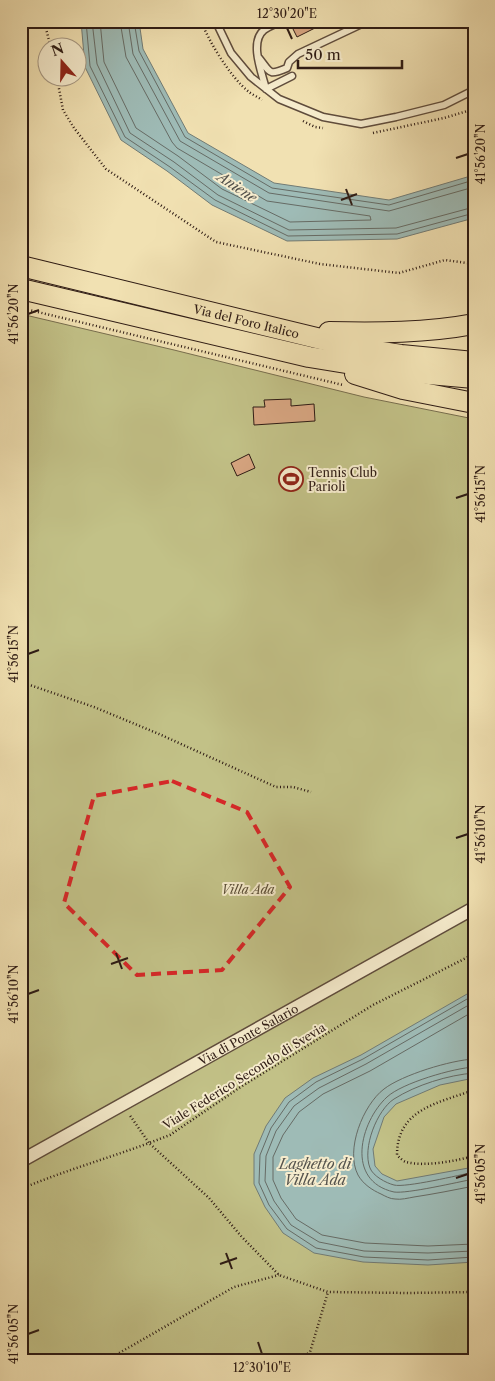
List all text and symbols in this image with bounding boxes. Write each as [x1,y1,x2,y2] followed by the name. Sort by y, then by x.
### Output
[257,6,317,21] text: 12°30'20"E
[38,38,88,88] north arrow
[298,38,401,70] scale bar
[49,39,66,60] text: N
[305,45,341,64] text: 50 m
[473,124,488,184] text: 41°56'20"N
[212,166,261,207] water label: Aniene
[6,284,21,344] text: 41°56'20"N
[191,301,301,341] street label: Via del Foro Italico
[308,465,377,494] place label: Tennis Club Parioli
[473,465,488,523] text: 41°56'15"N
[278,466,304,492] sports icon: Tennis Club Parioli
[6,625,21,683] text: 41°56'15"N
[473,805,488,863] text: 41°56'10"N
[222,882,274,897] park label: Villa Ada
[6,965,21,1023] text: 41°56'10"N
[195,1000,301,1069] street label: Via di Ponte Salario
[159,1019,329,1133] street label: Viale Federico Secondo di Svevia
[473,1144,488,1204] text: 41°56'05"N
[278,1155,353,1189] water label: Laghetto di Villa Ada
[6,1304,21,1364] text: 41°56'05"N
[233,1360,291,1375] text: 12°30'10"E

